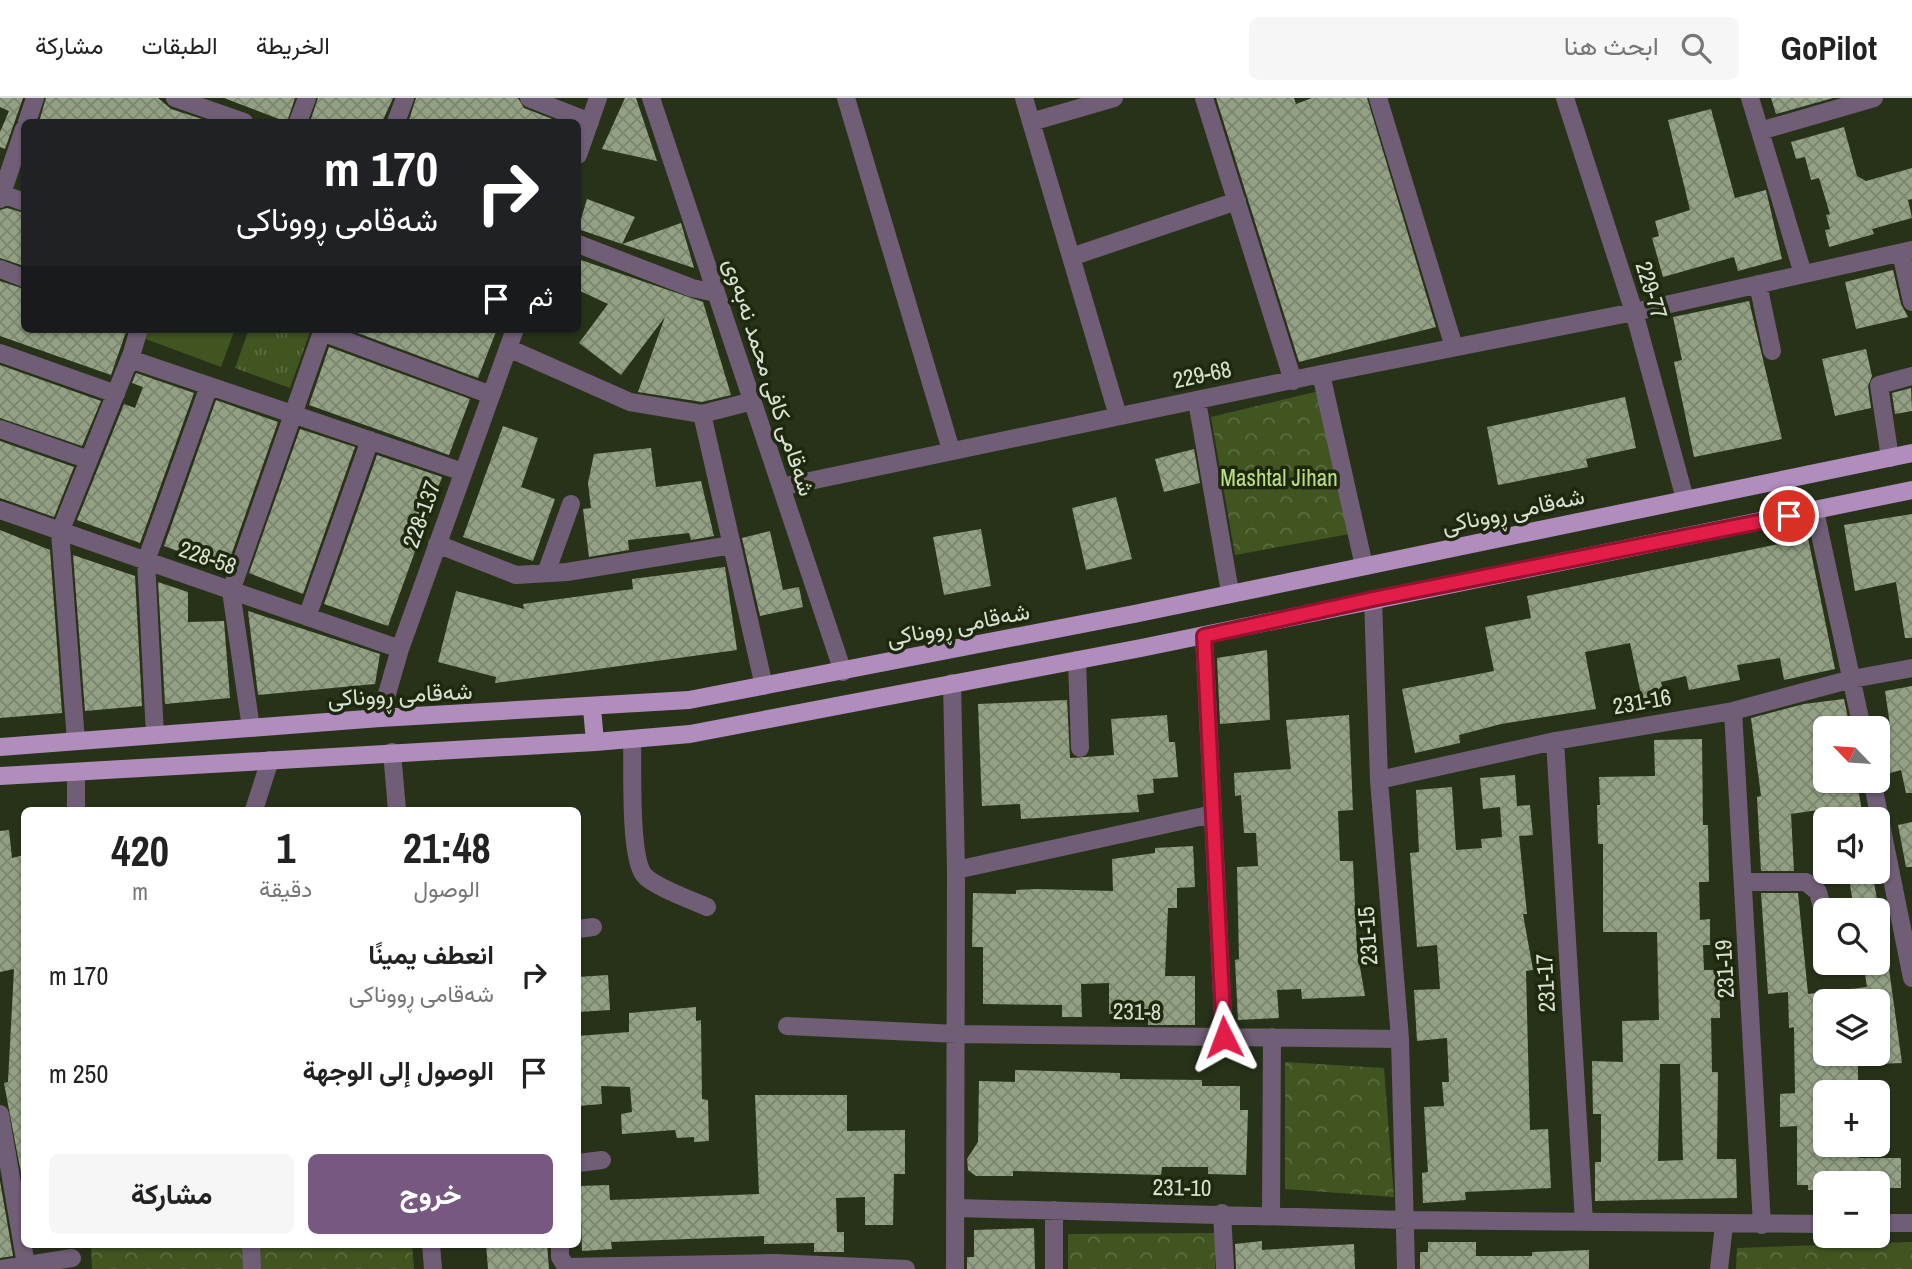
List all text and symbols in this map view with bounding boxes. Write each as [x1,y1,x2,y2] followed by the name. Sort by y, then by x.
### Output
[1249,17,1739,80] search box
[1781,26,1877,70] text: GoPilot
[1564,28,1659,63] text: ابحث هنا
[35,29,103,61] text: مشاركة
[141,29,218,61] text: الطبقات
[256,29,330,61] text: الخريطة
[1677,29,1715,67] icon: search
[324,135,438,201] text: 170 m
[462,147,553,238] icon: right
[236,198,438,241] text: شەقامی ڕووناکی
[717,254,823,500] street label: شەقامی کافی محمد نەبەوی
[1629,257,1675,323] street label: 229-77
[529,279,553,314] text: ثم
[477,280,515,318] icon: arrive
[1170,353,1234,395] street label: 229-68
[1220,462,1338,493] park label: Mashtal Jihan
[395,476,447,552] street label: 228-137
[1439,480,1588,544] street label: شەقامی ڕووناکی
[1759,486,1819,546] pin
[1770,497,1808,535] icon: arrive
[175,533,241,581] street label: 228-58
[884,595,1033,657] street label: شەقامی ڕووناکی
[327,675,474,717] street label: شەقامی ڕووناکی
[1610,681,1674,721] street label: 231-16
[1813,716,1890,793] north arrow
[1813,716,1890,1248] map controls
[1813,807,1890,884] button: sound
[276,820,295,876] text: 1
[403,820,491,876] text: 21:48
[111,823,169,879] text: 420
[259,873,312,904] text: دقيقة
[413,873,480,904] text: الوصول
[132,876,148,907] text: m
[1813,898,1890,975] button: search
[1349,906,1385,966] street label: 231-15
[368,937,494,972] text: انعطف يمينًا
[1707,939,1741,999] street label: 231-19
[1528,953,1562,1013] street label: 231-17
[515,956,553,994] icon: right
[49,958,108,993] text: 170 m
[349,978,494,1009] text: شەقامی ڕووناکی
[1813,989,1890,1066] button: layers
[1113,995,1161,1027] street label: 231-8
[1187,1000,1261,1074] position arrow
[302,1053,494,1088] text: الوصول إلى الوجهة
[515,1054,553,1092] icon: arrive
[49,1056,108,1091] text: 250 m
[1813,1080,1890,1157] button: +
[49,1154,294,1234] button: مشاركة
[308,1154,553,1234] button: خروج
[1152,1171,1212,1203] street label: 231-10
[1813,1171,1890,1248] button: −

